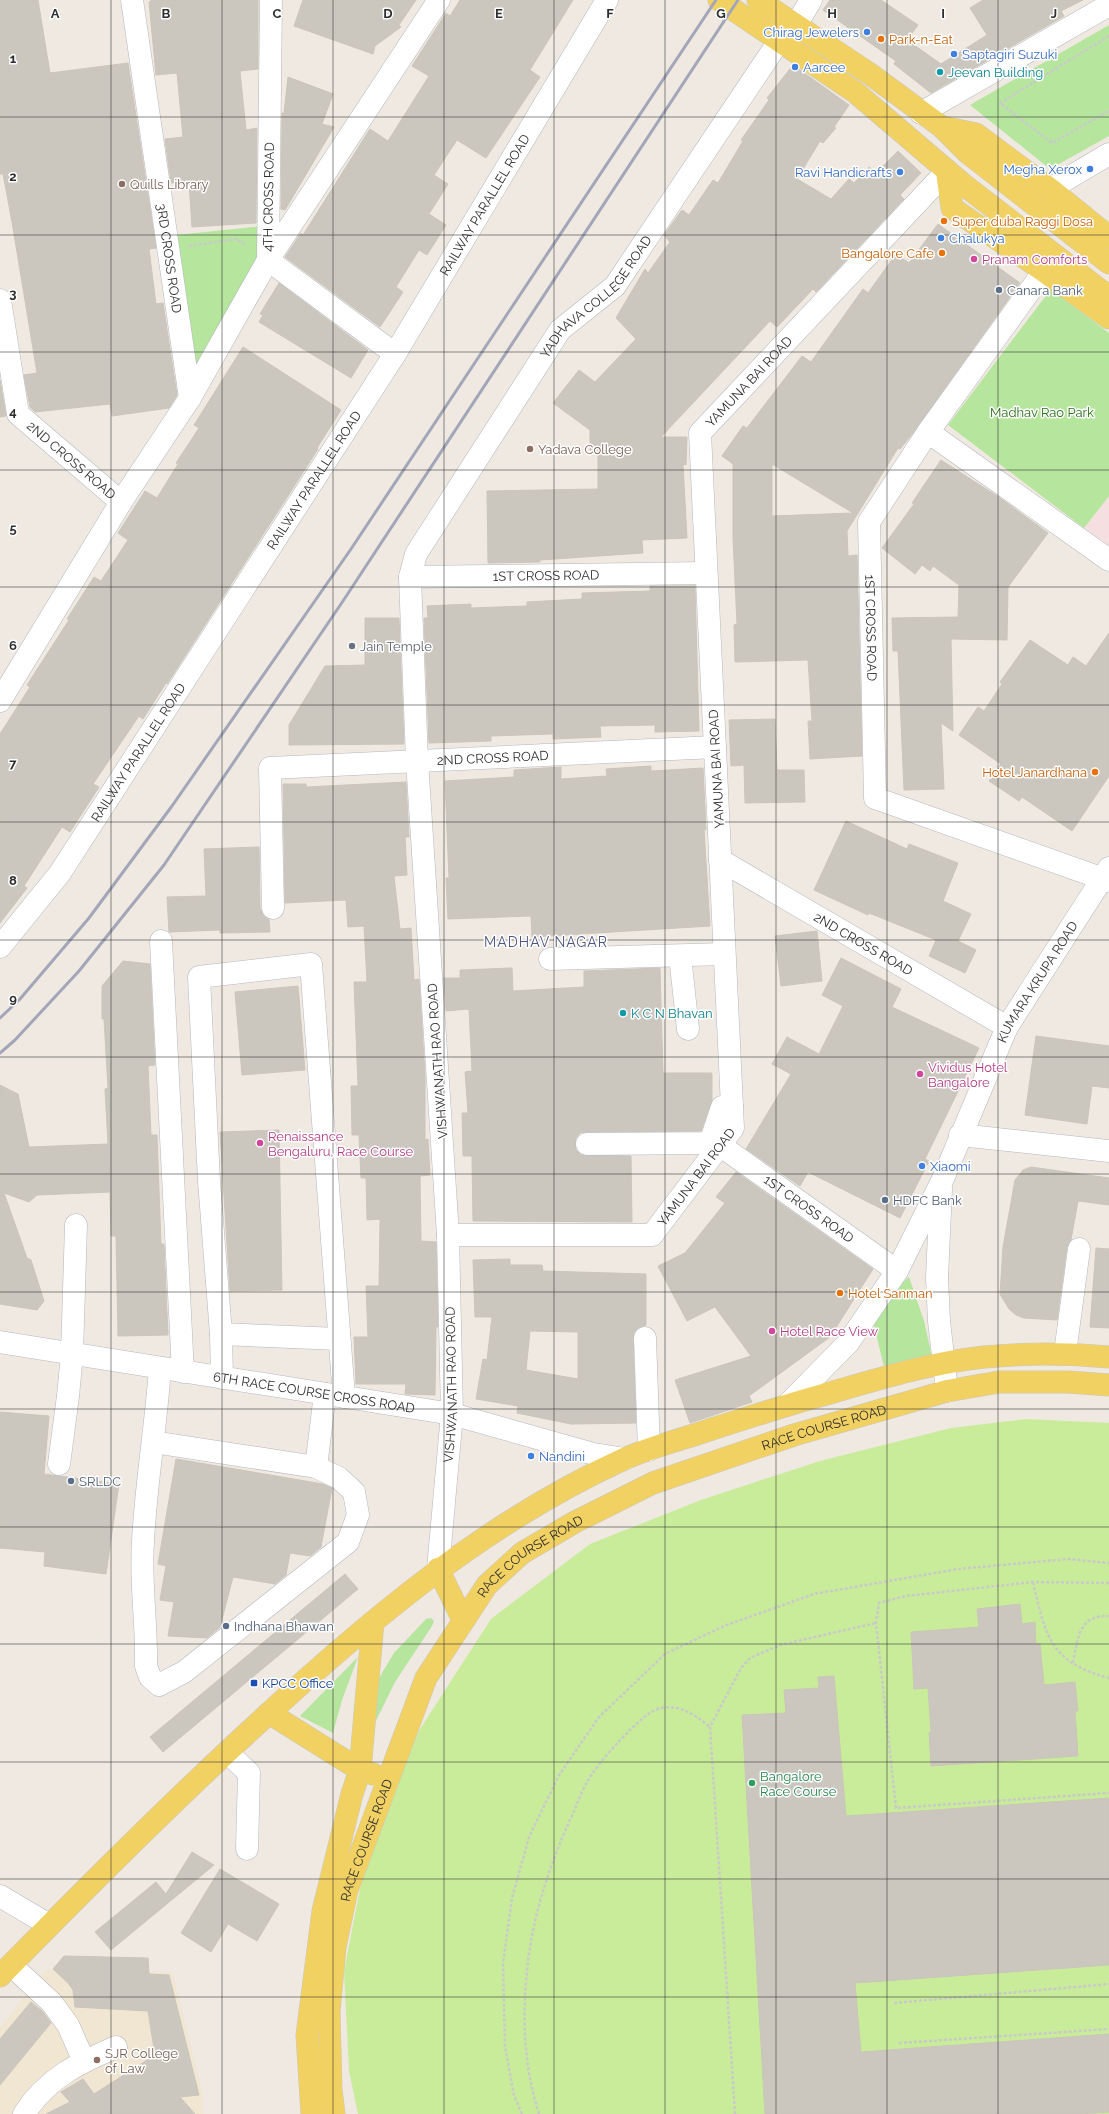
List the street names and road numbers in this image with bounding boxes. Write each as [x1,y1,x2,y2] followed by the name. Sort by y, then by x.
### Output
[437,132,533,278] street label: RAILWAY PARALLEL ROAD
[260,142,277,252] street label: 4TH CROSS ROAD
[154,203,185,314] street label: 3RD CROSS ROAD
[537,233,655,361] street label: YADHAVA COLLEGE ROAD
[703,333,795,430] street label: YAMUNA BAI ROAD
[264,408,364,552] street label: RAILWAY PARALLEL ROAD
[24,418,119,502] street label: 2ND CROSS ROAD
[493,567,599,584] street label: 1ST CROSS ROAD
[862,574,879,681] street label: 1ST CROSS ROAD
[88,680,189,825] street label: RAILWAY PARALLEL ROAD
[706,709,727,829] street label: YAMUNA BAI ROAD
[437,748,549,768] street label: 2ND CROSS ROAD
[811,909,915,979] street label: 2ND CROSS ROAD
[994,919,1081,1045] street label: KUMARA KRUPA ROAD
[425,983,450,1139] street label: VISHWANATH RAO ROAD
[655,1125,738,1229] street label: YAMUNA BAI ROAD
[761,1172,857,1246] street label: 1ST CROSS ROAD
[441,1306,460,1463] street label: VISHWANATH RAO ROAD
[212,1369,416,1416] street label: 6TH RACE COURSE CROSS ROAD
[760,1402,888,1453] street label: RACE COURSE ROAD
[474,1512,585,1600] street label: RACE COURSE ROAD
[338,1777,396,1903] street label: RACE COURSE ROAD

